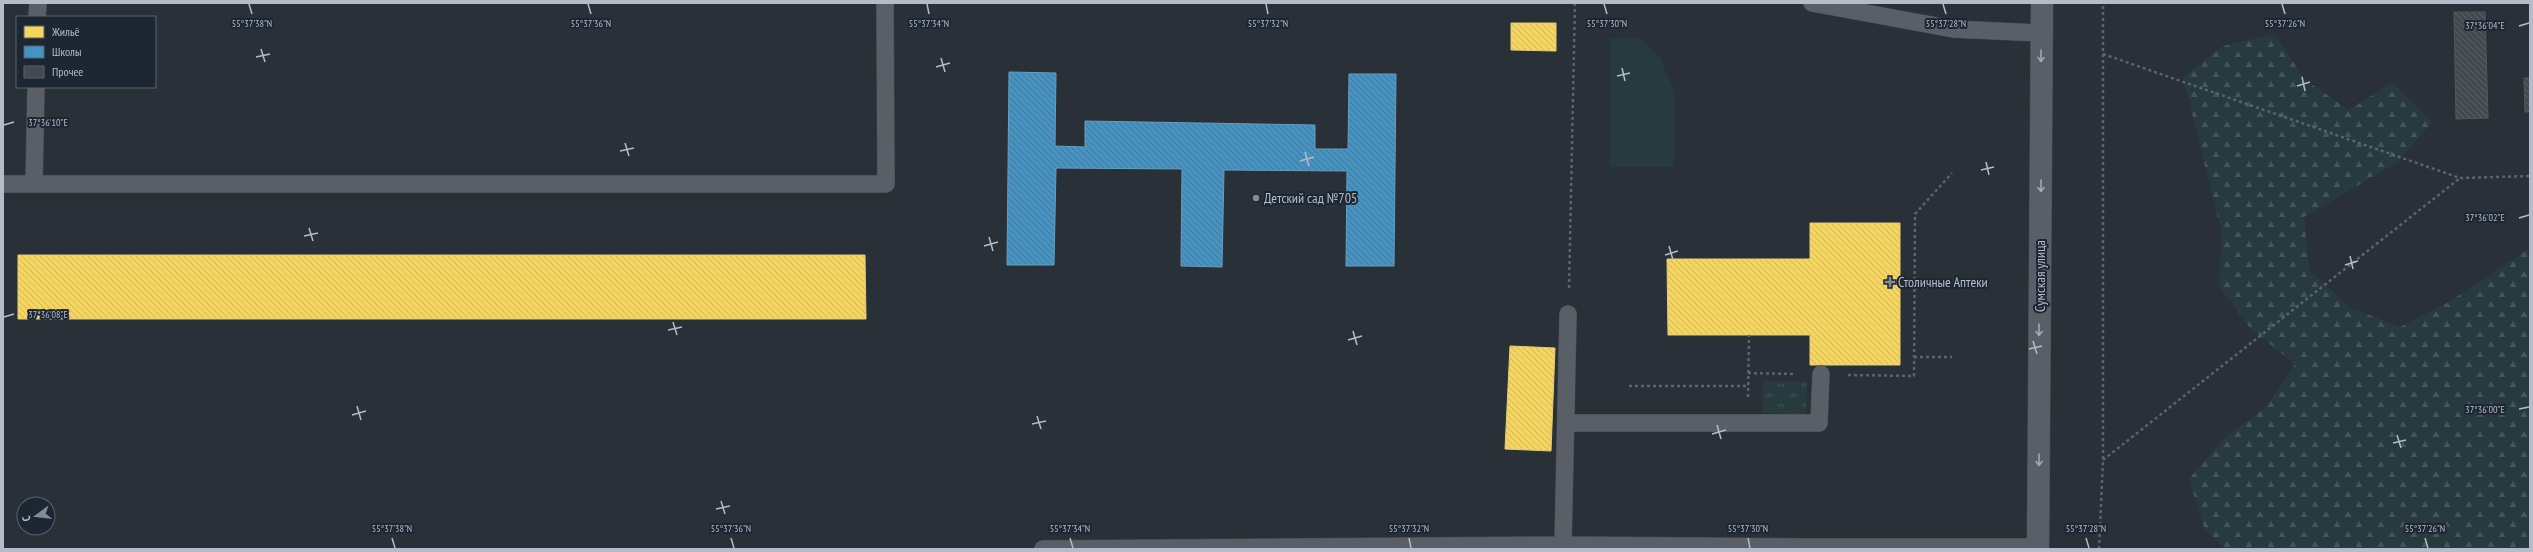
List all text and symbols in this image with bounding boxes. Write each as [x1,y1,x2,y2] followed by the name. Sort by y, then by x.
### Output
[16,16,156,88] legend
[232,17,272,30] text: 55°37'38"N
[571,17,611,30] text: 55°37'36"N
[909,17,949,30] text: 55°37'34"N
[1248,17,1288,30] text: 55°37'32"N
[1587,17,1627,30] text: 55°37'30"N
[1926,17,1966,30] text: 55°37'28"N
[2265,17,2305,30] text: 55°37'26"N
[2465,19,2505,32] text: 37°36'04"E
[51,24,79,39] text: Жильё
[52,44,81,59] text: Школы
[2038,49,2045,62] one-way arrow
[52,64,83,79] text: Прочее
[28,116,68,129] text: 37°36'10"E
[2037,179,2044,192] one-way arrow
[1264,189,1357,207] place label: Детский сад №705
[1251,193,1261,203] marker: Детский сад №705
[2465,211,2505,224] text: 37°36'02"E
[2031,240,2049,312] street label: Сумская улица
[1898,273,1988,291] place label: Столичные Аптеки
[1885,277,1895,287] marker: Столичные Аптеки
[28,308,68,321] text: 37°36'08"E
[2036,323,2043,336] one-way arrow
[2465,403,2505,416] text: 37°36'00"E
[2035,453,2042,466] one-way arrow
[16,496,56,536] north arrow
[19,514,34,523] text: С
[372,522,412,535] text: 55°37'38"N
[711,522,751,535] text: 55°37'36"N
[1050,522,1090,535] text: 55°37'34"N
[1389,522,1429,535] text: 55°37'32"N
[1728,522,1768,535] text: 55°37'30"N
[2066,522,2106,535] text: 55°37'28"N
[2405,522,2445,535] text: 55°37'26"N

